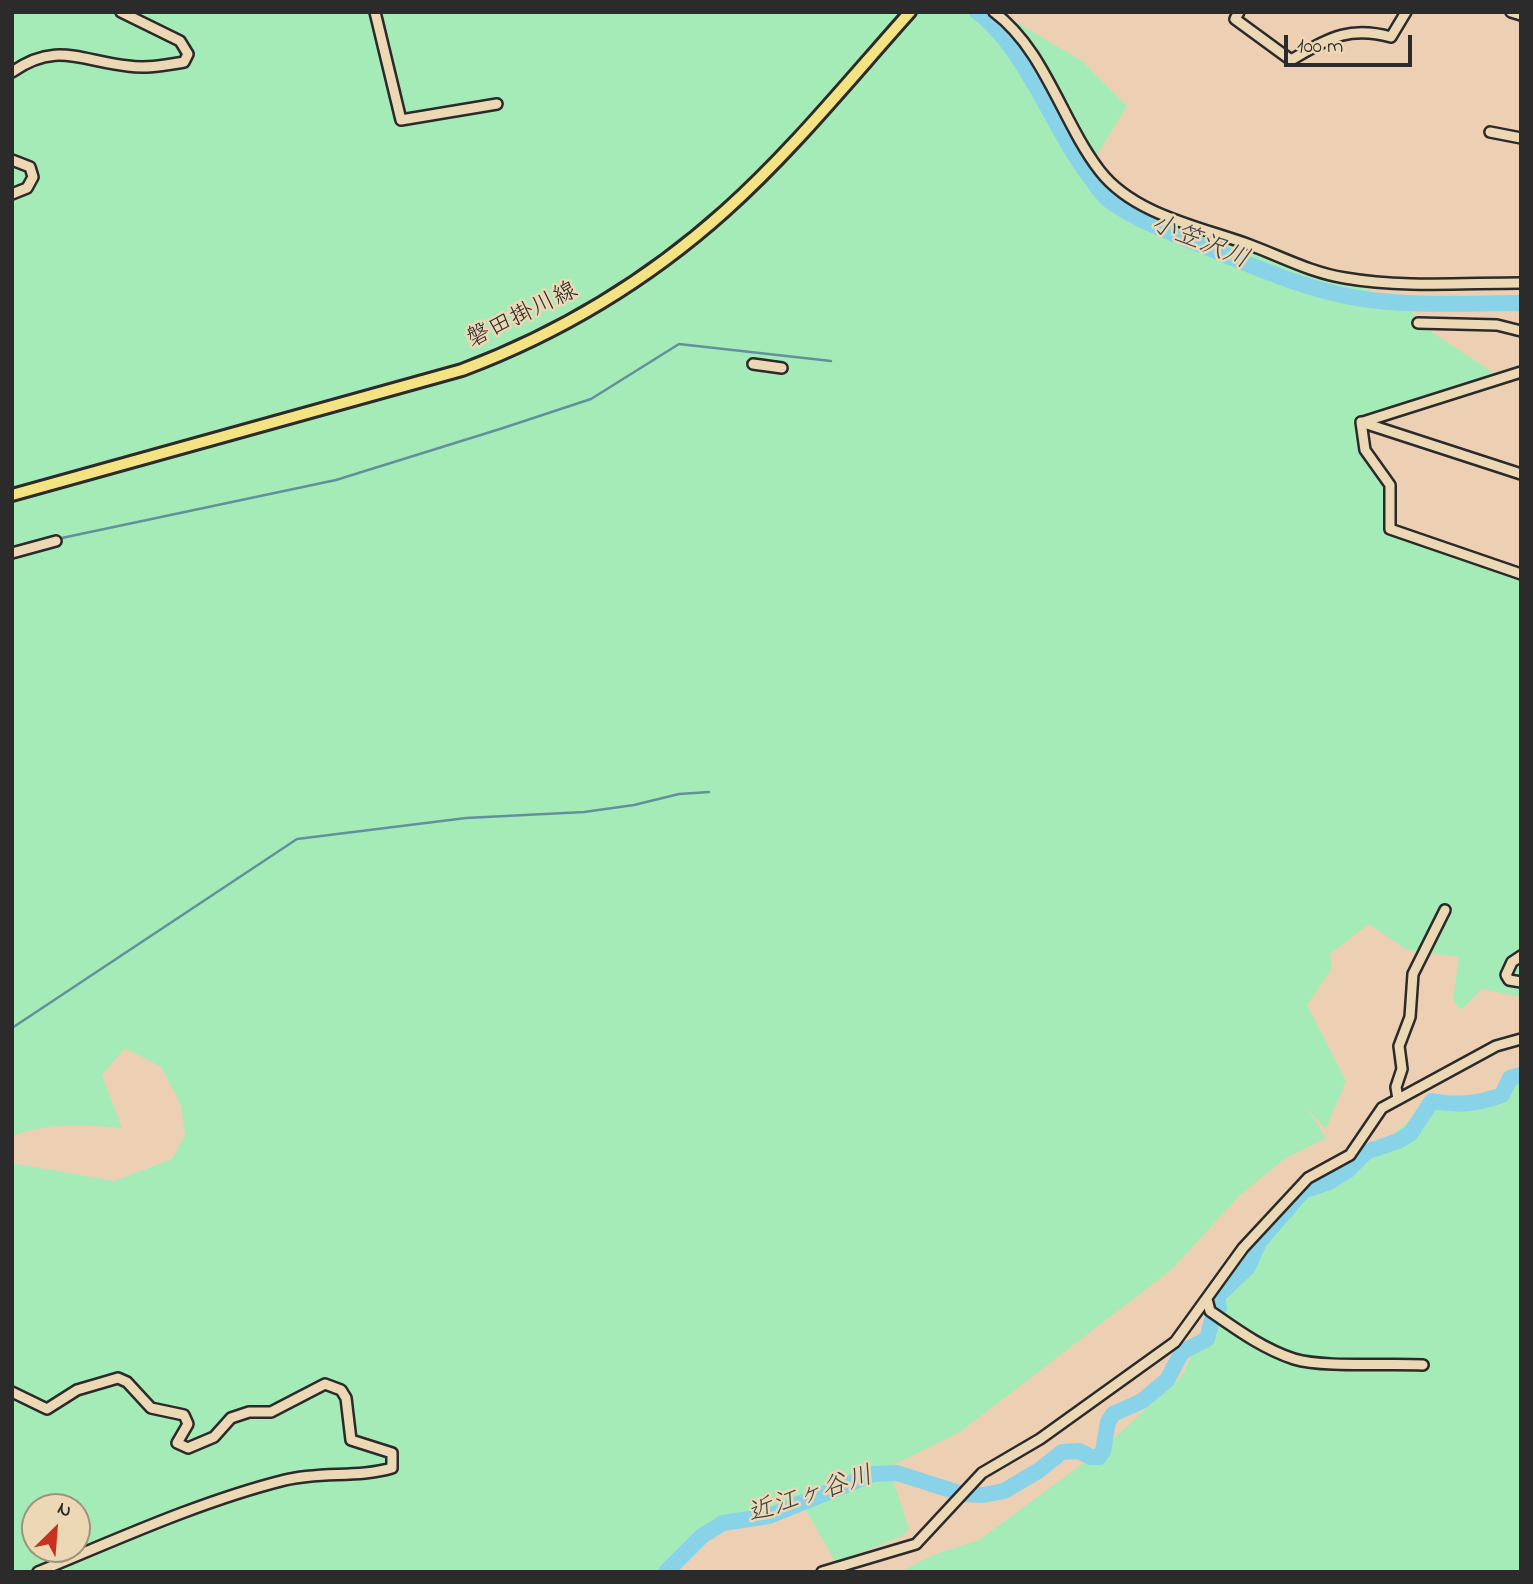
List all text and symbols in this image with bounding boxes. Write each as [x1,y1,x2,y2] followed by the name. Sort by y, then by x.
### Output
[1288,21,1416,65] scale bar
[1297,32,1343,62] text: 100 m
[1145,210,1253,278] water label: 小笠沢川
[463,278,583,356] street label: 磐田掛川線
[744,1462,878,1532] water label: 近江ヶ谷川
[21,1493,91,1563] north arrow
[53,1495,76,1525] text: N

